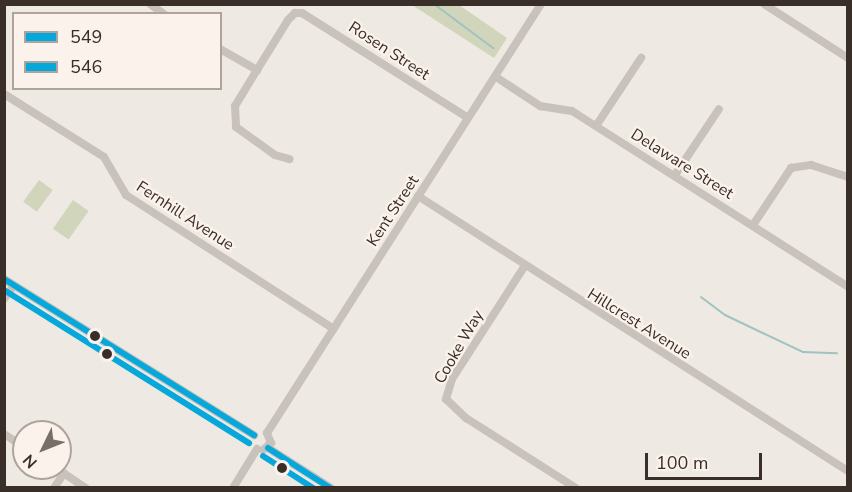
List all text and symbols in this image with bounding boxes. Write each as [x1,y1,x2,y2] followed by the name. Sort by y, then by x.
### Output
[12,12,222,90] legend
[345,18,433,84] street label: Rosen Street
[70,25,102,49] text: 549
[70,55,102,79] text: 546
[627,125,737,203] street label: Delaware Street
[363,172,423,250] street label: Kent Street
[133,177,237,255] street label: Fernhill Avenue
[584,284,694,364] street label: Hillcrest Avenue
[430,307,488,387] street label: Cooke Way
[89,330,101,342] unlabelled marker
[101,348,113,360] unlabelled marker
[12,420,72,480] north arrow
[648,441,765,479] scale bar
[18,449,42,473] text: N
[656,451,708,475] text: 100 m
[276,462,288,474] unlabelled marker

